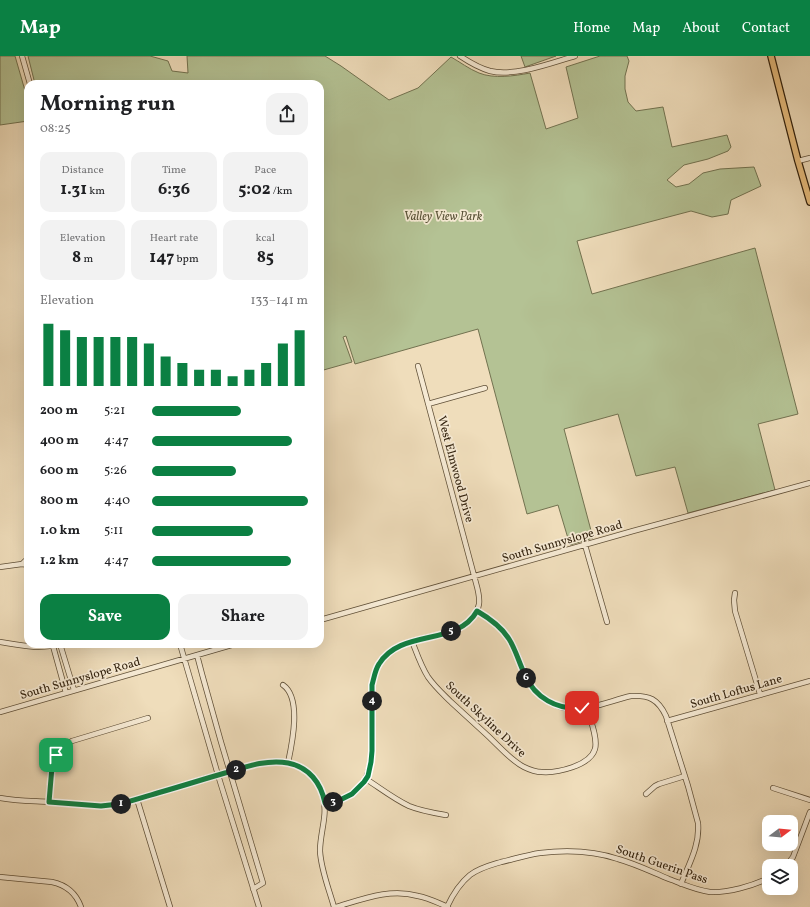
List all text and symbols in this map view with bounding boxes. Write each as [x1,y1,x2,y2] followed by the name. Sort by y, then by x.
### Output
[20,15,61,41] text: Map
[573,19,610,38] text: Home
[632,19,660,38] text: Map
[682,19,720,38] text: About
[742,19,790,38] text: Contact
[40,89,175,120] text: Morning run
[266,93,308,135] button: share
[40,120,71,138] text: 08:25
[62,163,104,178] text: Distance
[162,163,186,178] text: Time
[254,163,276,178] text: Pace
[60,178,87,201] text: 1.31
[158,178,190,201] text: 6:36
[238,178,271,201] text: 5:02
[87,184,105,199] text: km
[271,184,292,199] text: /km
[404,209,483,225] park label: Valley View Park
[60,231,106,246] text: Elevation
[150,231,198,246] text: Heart rate
[256,231,275,246] text: kcal
[72,246,81,269] text: 8
[149,246,174,269] text: 147
[257,246,274,269] text: 85
[81,252,93,267] text: m
[174,252,199,267] text: bpm
[40,292,94,310] text: Elevation
[250,292,308,310] text: 133–141 m
[40,402,78,420] text: 200 m
[104,402,125,420] text: 5:21
[433,414,477,525] street label: West Elmwood Drive
[40,432,79,450] text: 400 m
[104,432,129,450] text: 4:47
[40,462,78,480] text: 600 m
[104,462,127,480] text: 5:26
[40,492,78,510] text: 800 m
[104,492,130,510] text: 4:40
[500,517,625,567] street label: South Sunnyslope Road
[40,522,80,540] text: 1.0 km
[104,522,123,540] text: 5:11
[40,552,79,570] text: 1.2 km
[104,552,129,570] text: 4:47
[40,594,170,640] button: Save
[178,594,308,640] button: Share
[441,621,461,641] pin: 5
[448,623,454,638] text: 5
[18,654,143,704] street label: South Sunnyslope Road
[516,668,536,688] pin: 6
[523,670,529,685] text: 6
[689,671,784,713] street label: South Loftus Lane
[441,678,529,762] street label: South Skyline Drive
[362,691,382,711] pin: 4
[565,691,599,725] pin
[369,693,375,708] text: 4
[571,697,593,719] icon: check
[39,738,73,772] pin
[45,744,67,766] icon: arrive
[226,760,246,780] pin: 2
[233,762,239,777] text: 2
[323,792,343,812] pin: 3
[111,794,131,814] pin: 1
[330,794,336,809] text: 3
[119,796,123,811] text: 1
[762,815,798,851] north arrow
[762,815,798,895] map controls
[614,842,710,888] street label: South Guerin Pass
[762,859,798,895] button: layers

